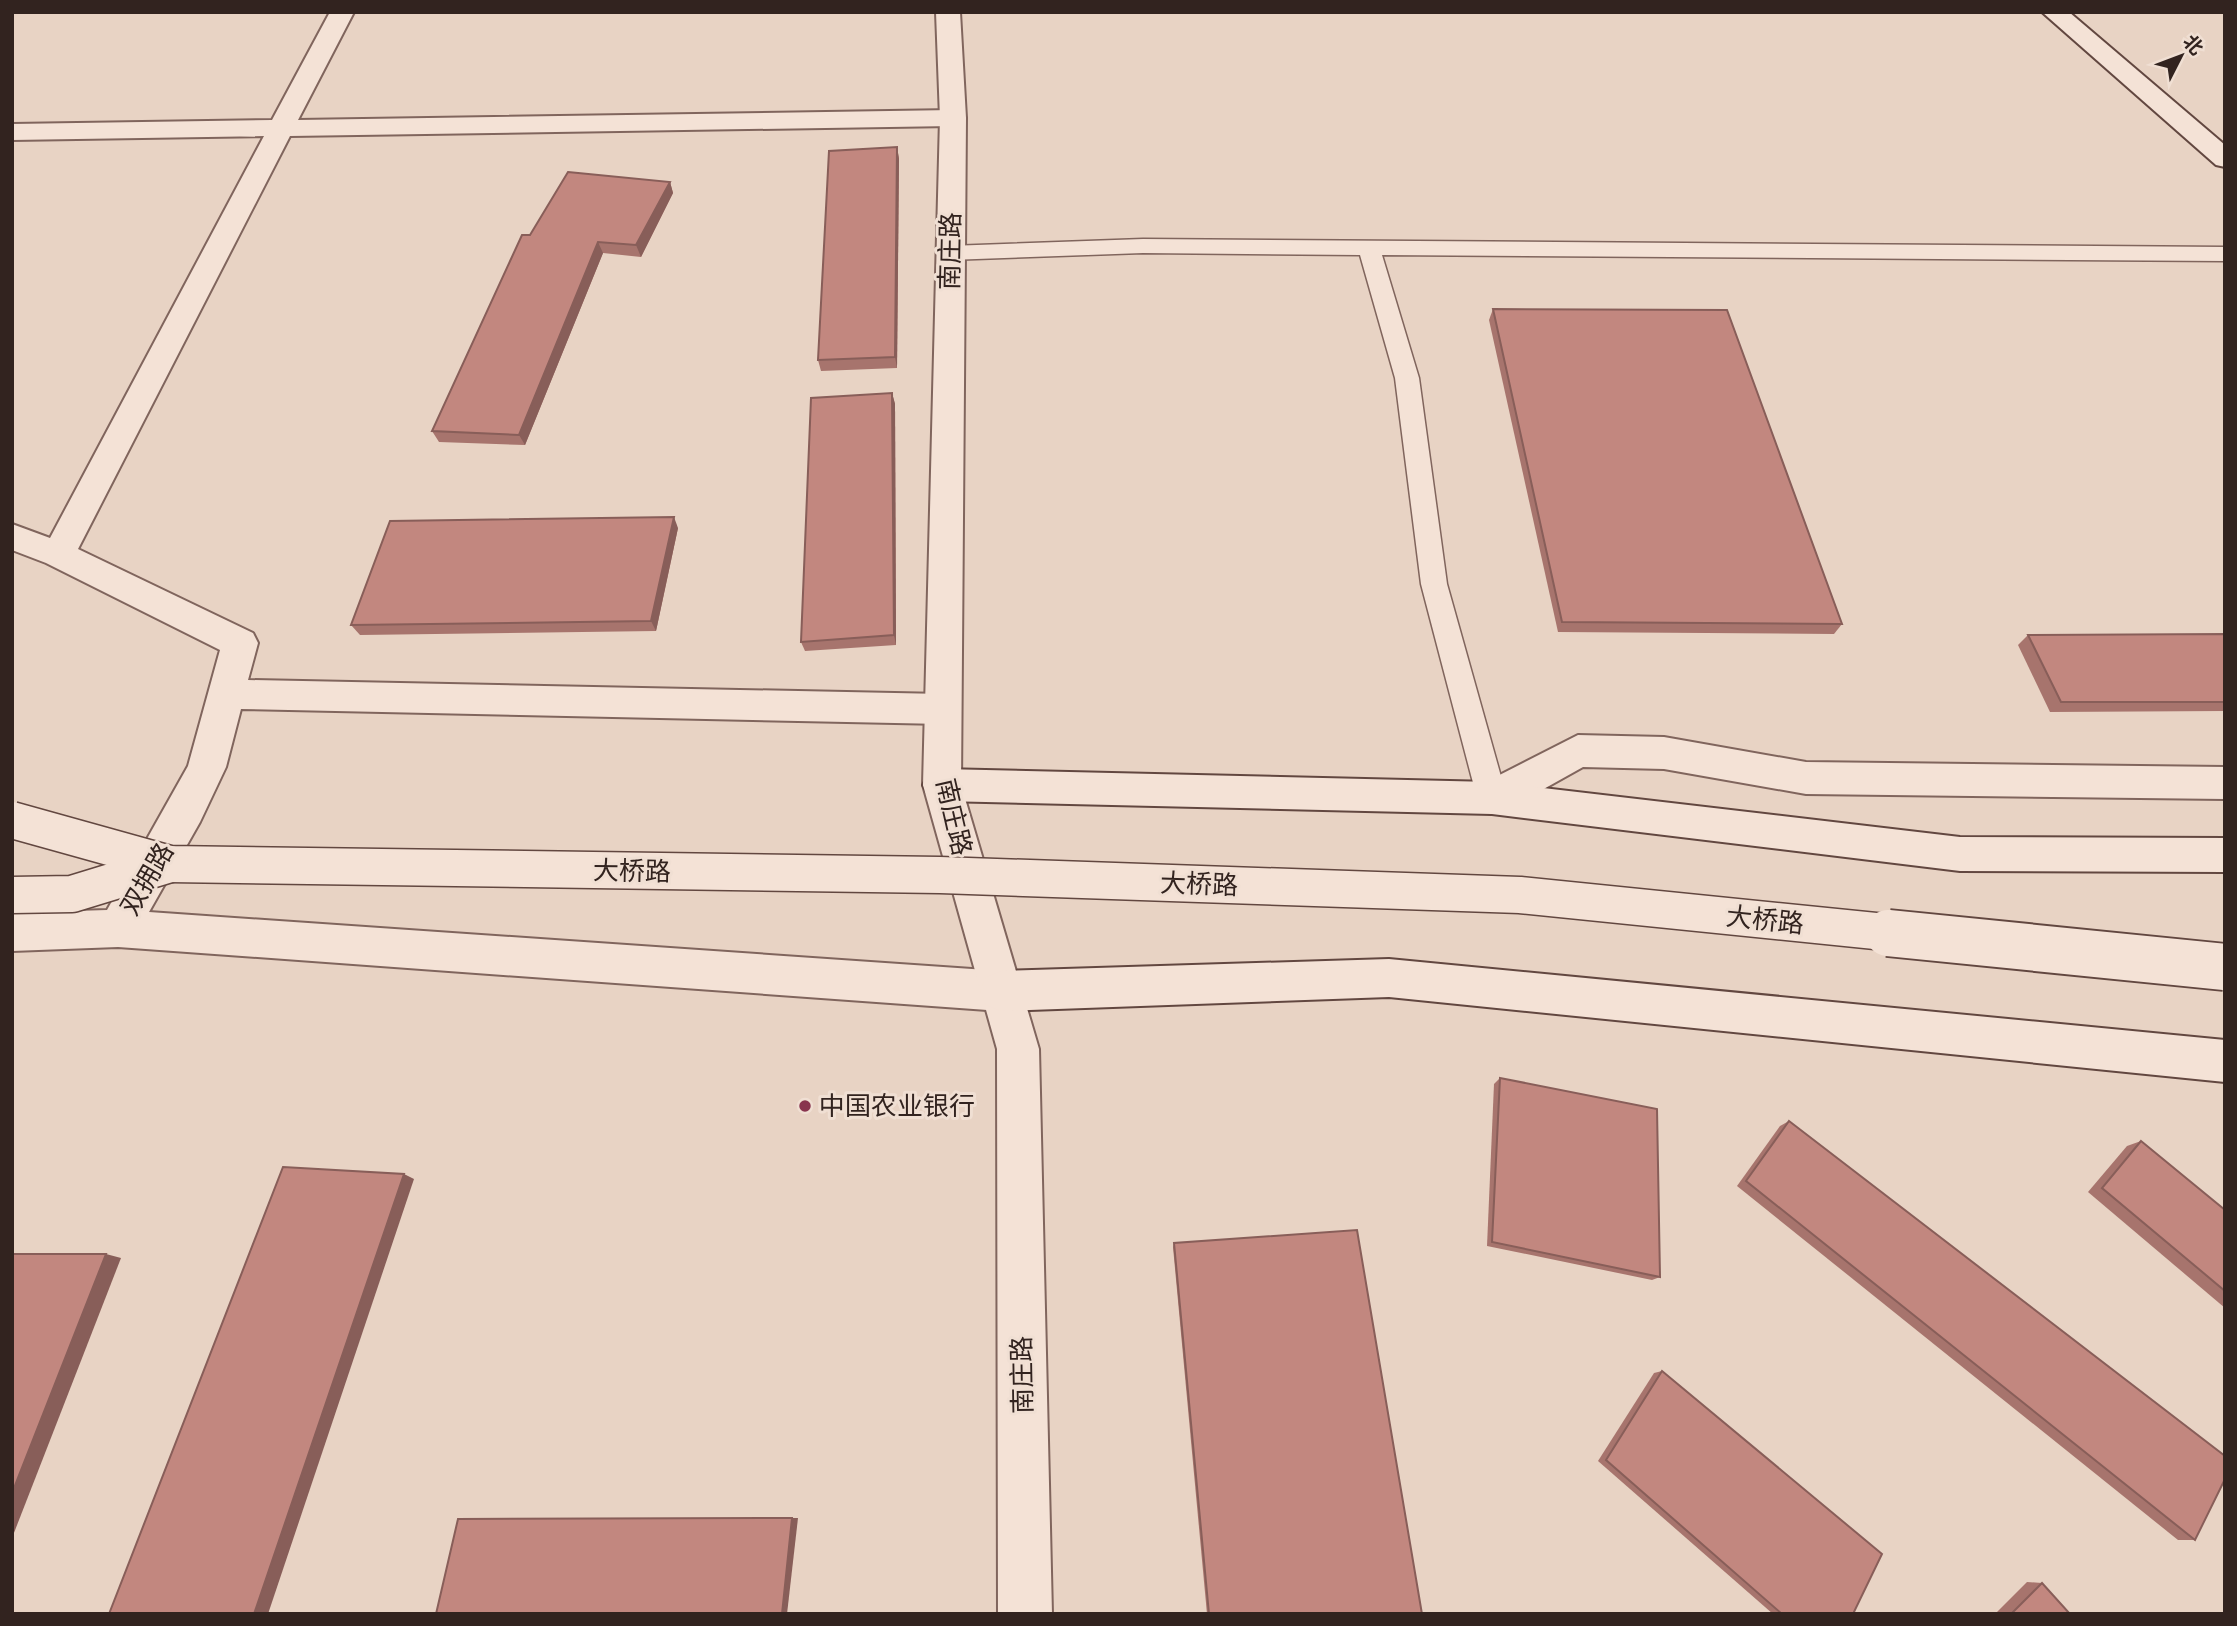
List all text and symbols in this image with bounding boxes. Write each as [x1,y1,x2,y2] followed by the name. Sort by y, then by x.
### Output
[2146,21,2216,91] north arrow
[2175,29,2210,62] text: 北
[930,212,972,290] street label: 南庄路
[925,775,981,860] street label: 南庄路
[111,836,185,923] street label: 双拥路
[593,851,671,893] street label: 大桥路
[1159,864,1239,906] street label: 大桥路
[1724,897,1806,945] street label: 大桥路
[819,1087,975,1127] place label: 中国农业银行
[797,1098,813,1114] marker: 中国农业银行
[1002,1336,1044,1414] street label: 南庄路

